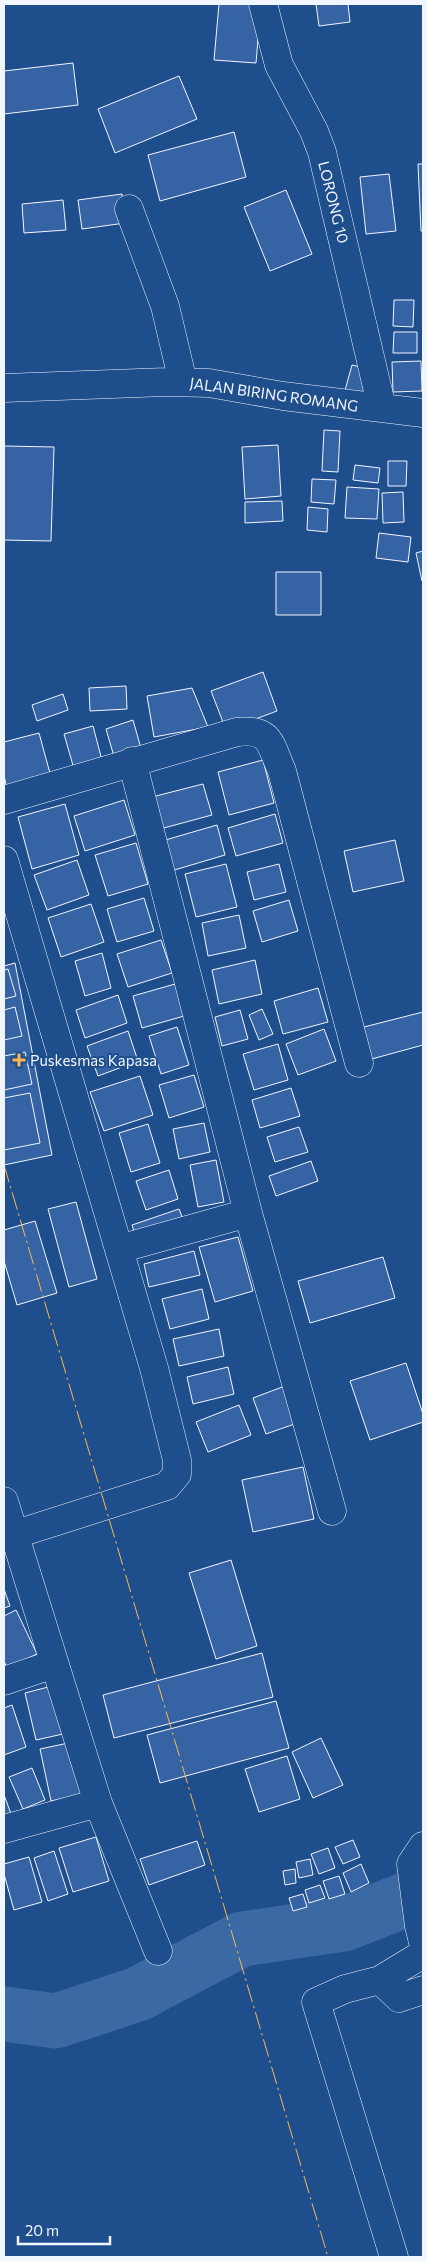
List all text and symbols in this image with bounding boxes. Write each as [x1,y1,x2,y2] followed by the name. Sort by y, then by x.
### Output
[315,159,353,245] street label: LORONG 10
[189,373,359,415] street label: JALAN BIRING ROMANG
[30,1051,157,1069] place label: Puskesmas Kapasa
[12,1053,26,1067] marker: Puskesmas Kapasa
[18,2214,110,2246] scale bar
[25,2221,59,2239] text: 20 m

